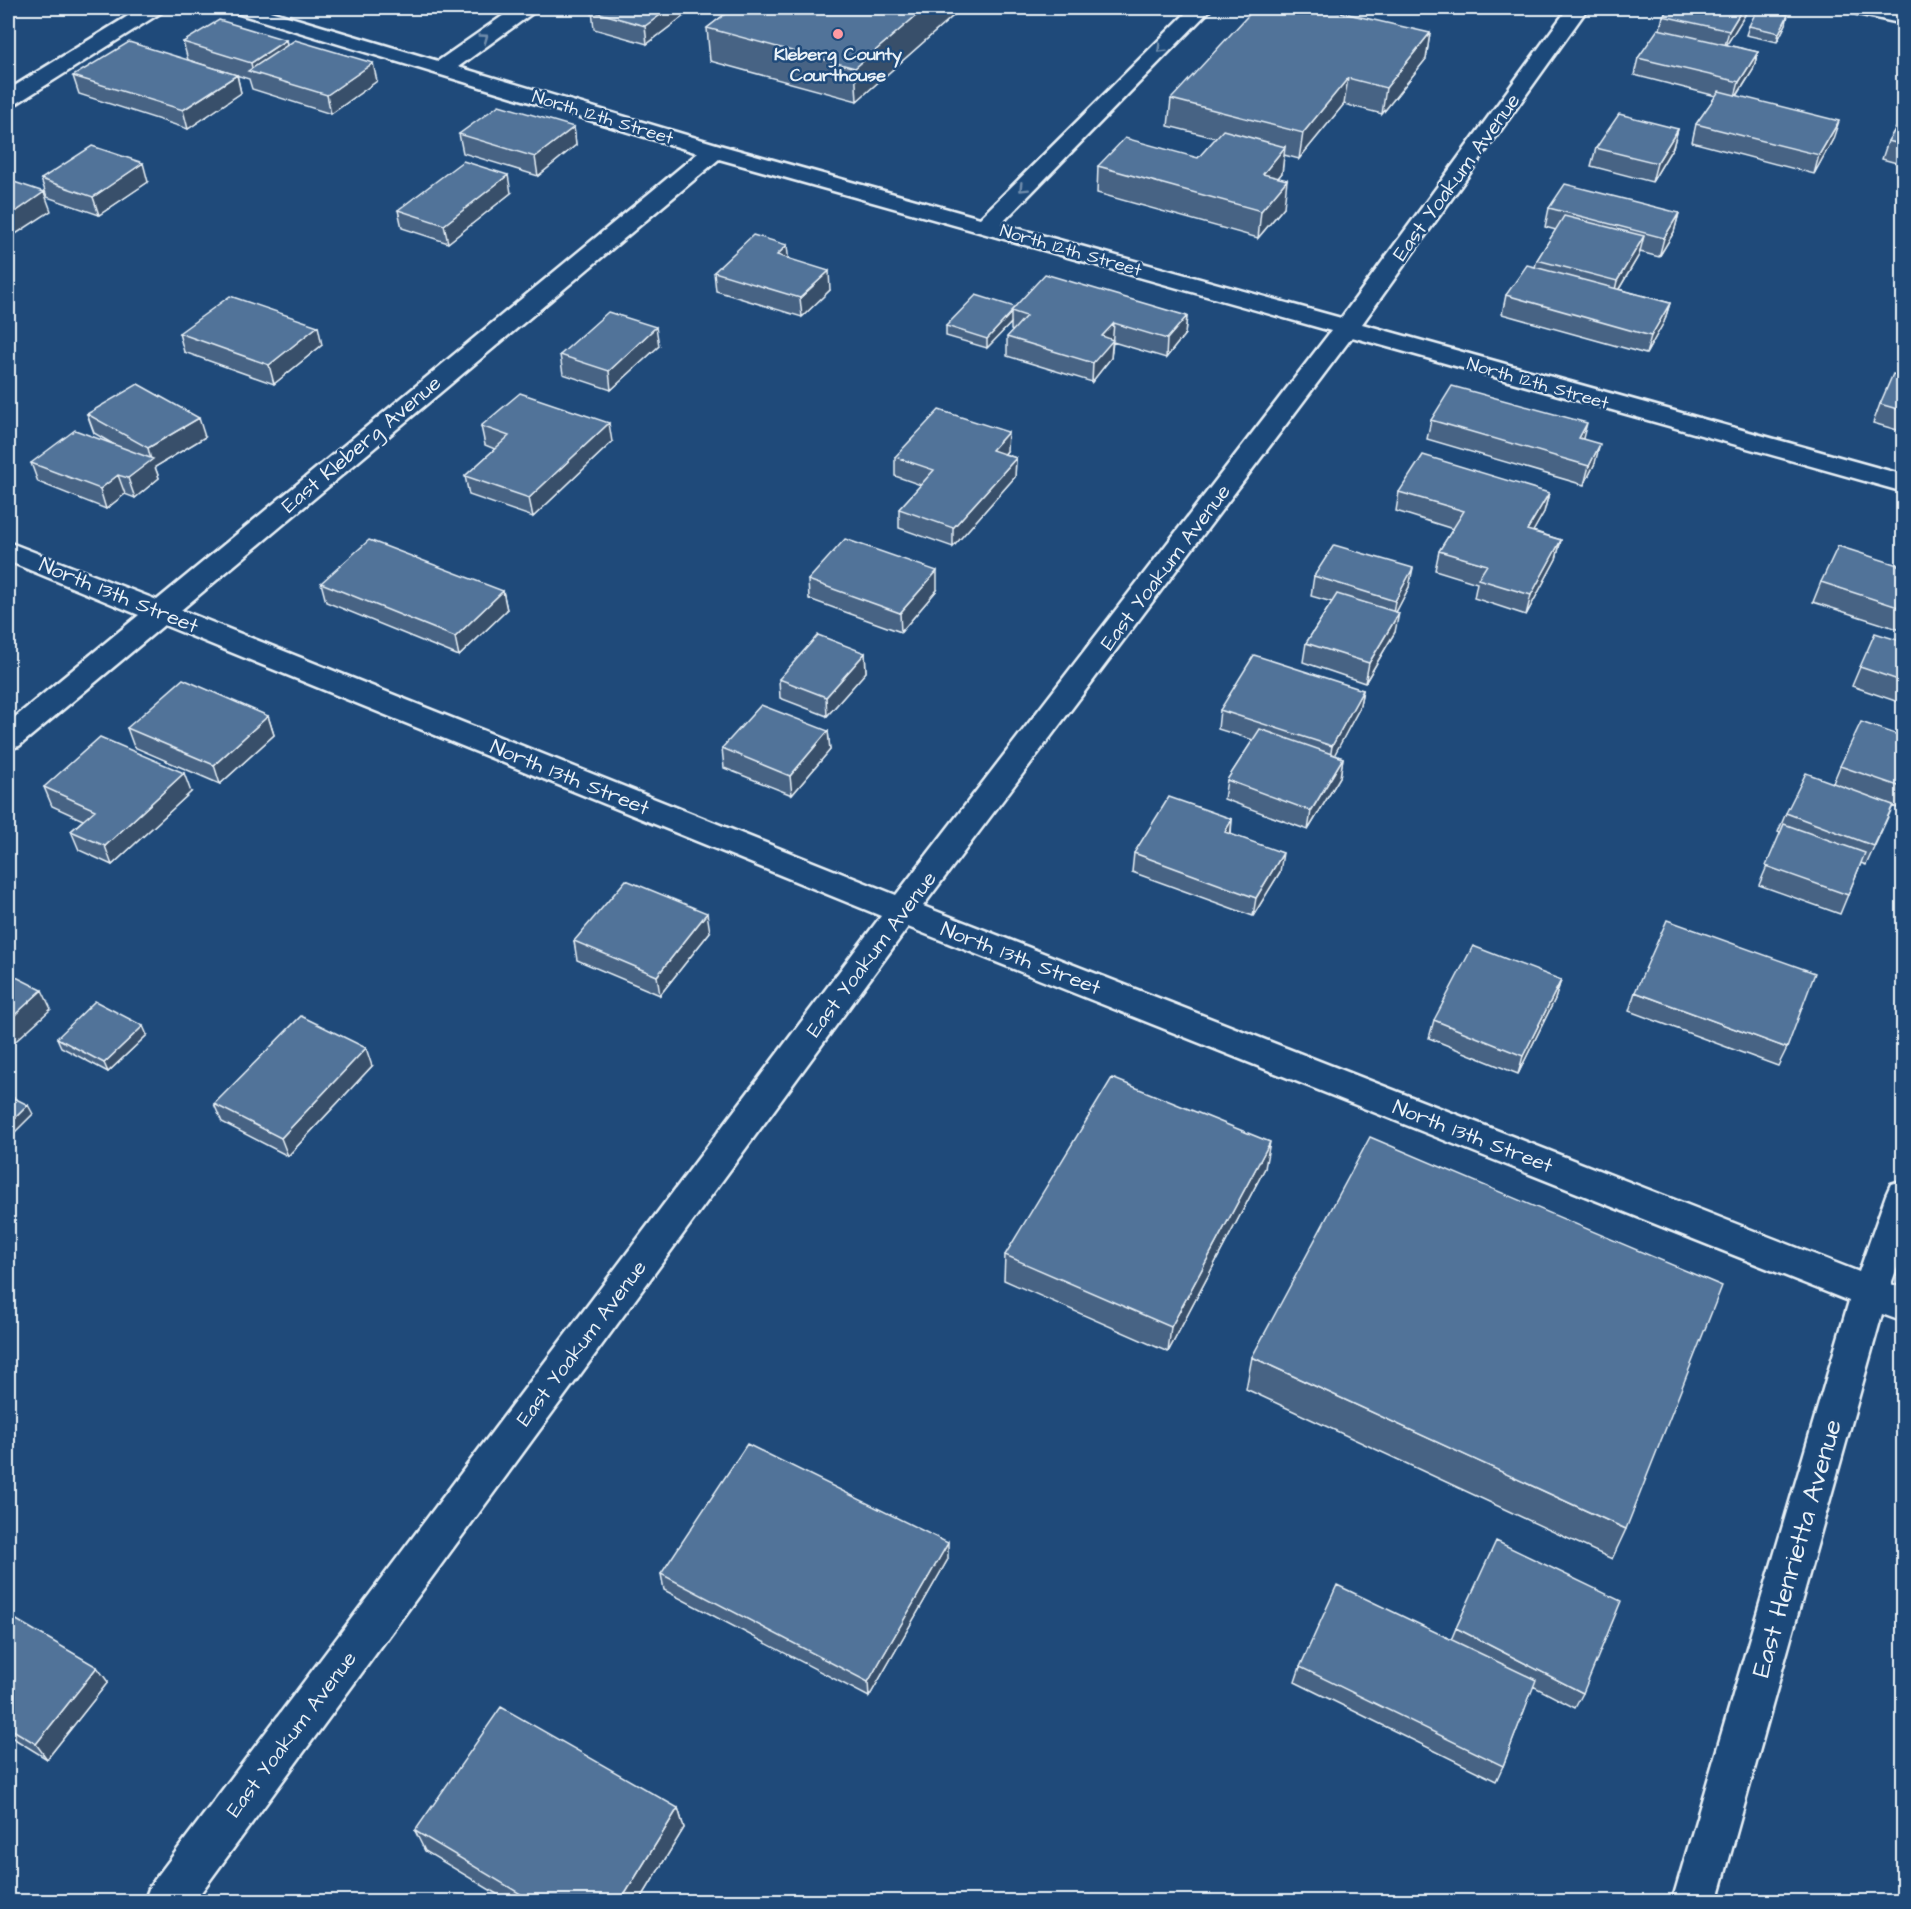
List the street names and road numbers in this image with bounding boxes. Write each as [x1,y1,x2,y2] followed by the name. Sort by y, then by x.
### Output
[529,84,677,151] street label: North 12th Street
[1386,88,1527,267] street label: East Yoakum Avenue
[997,218,1145,283] street label: North 12th Street
[1464,351,1612,416] street label: North 12th Street
[275,369,449,521] street label: East Kleberg Avenue
[1093,478,1237,656] street label: East Yoakum Avenue
[35,550,203,641] street label: North 13th Street
[486,732,654,823] street label: North 13th Street
[799,865,943,1043] street label: East Yoakum Avenue
[937,915,1106,1003] street label: North 13th Street
[1389,1093,1558,1181] street label: North 13th Street
[509,1254,653,1432] street label: East Yoakum Avenue
[1743,1415,1851,1682] street label: East Henrietta Avenue
[219,1645,363,1823] street label: East Yoakum Avenue

